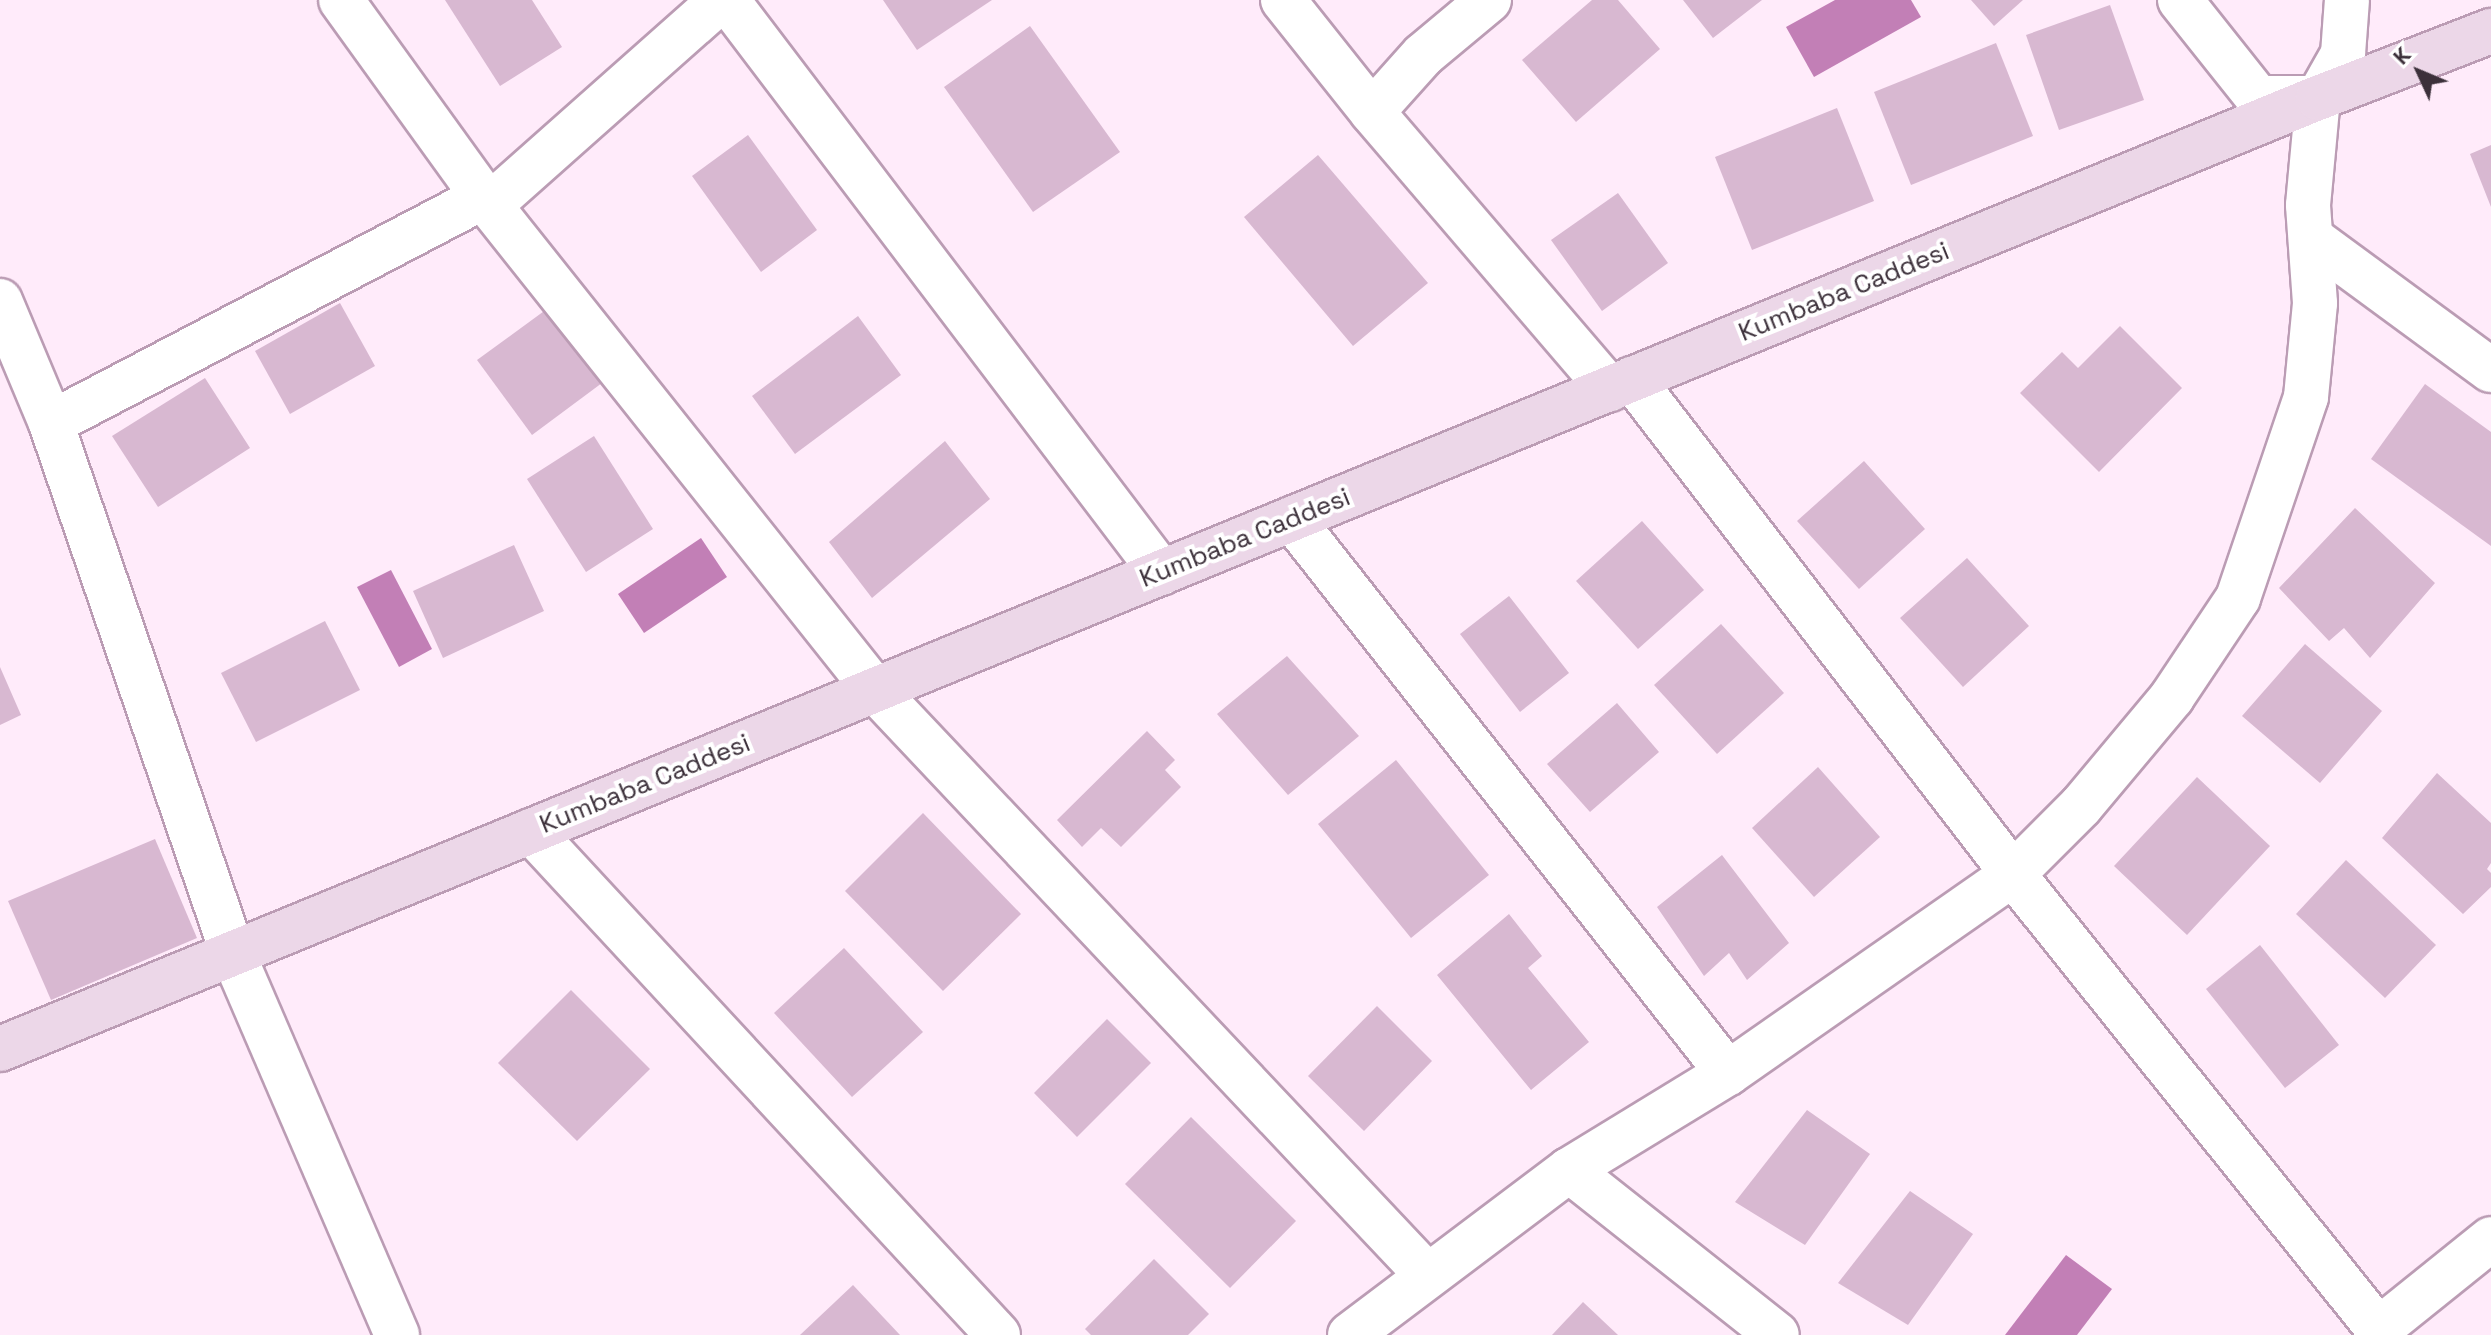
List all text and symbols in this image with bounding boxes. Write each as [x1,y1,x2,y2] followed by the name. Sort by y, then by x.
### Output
[2379,32,2459,112] north arrow
[2387,41,2417,70] text: K
[1734,236,1954,348] street label: Kumbaba Caddesi
[1135,482,1355,594] street label: Kumbaba Caddesi
[535,728,755,840] street label: Kumbaba Caddesi

